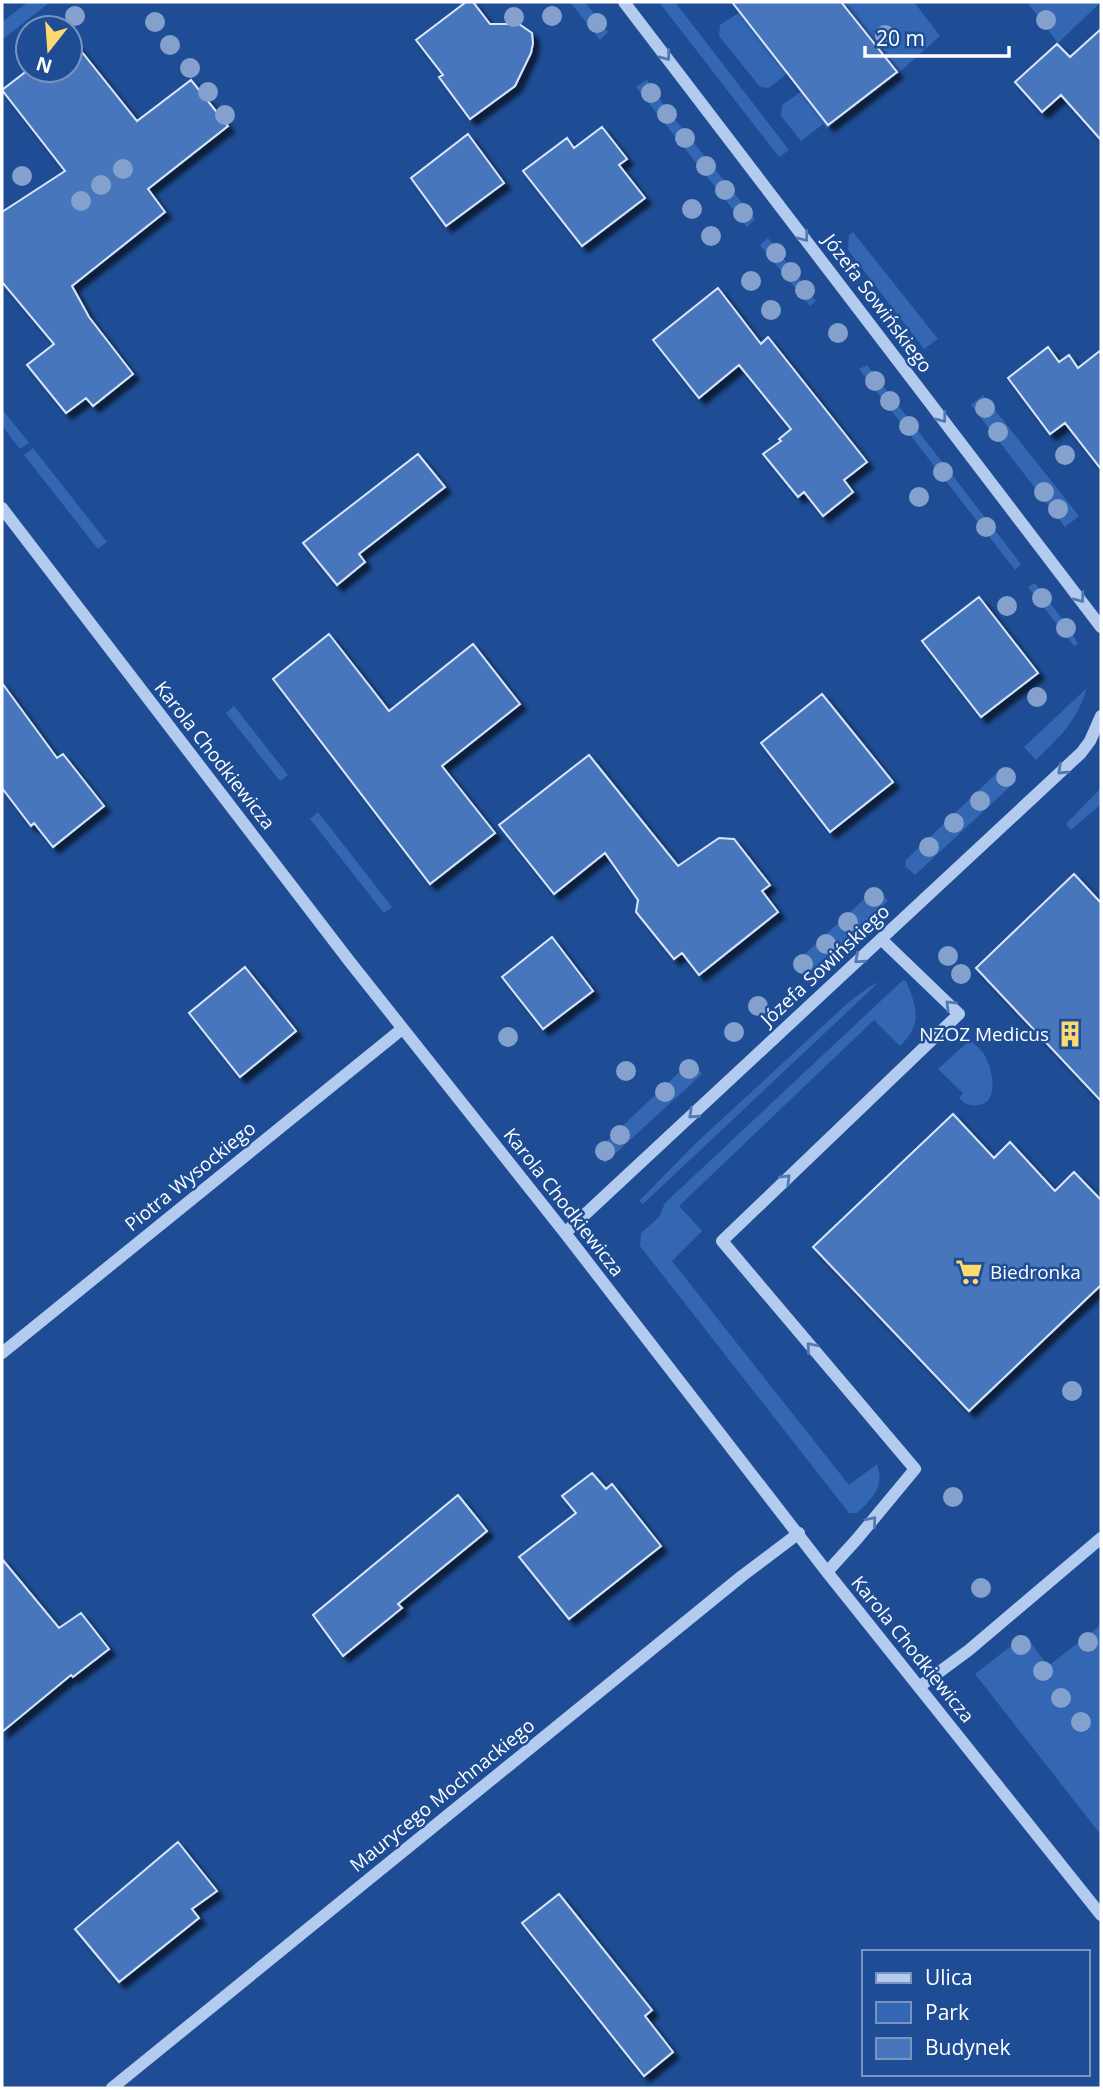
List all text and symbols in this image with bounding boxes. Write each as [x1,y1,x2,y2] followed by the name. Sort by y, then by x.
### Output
[14,14,84,84] north arrow
[865,14,1009,58] scale bar
[876,24,925,52] text: 20 m
[657,48,670,61] one-way arrow
[33,51,55,80] text: N
[816,227,939,378] street label: Józefa Sowińskiego
[795,229,808,242] one-way arrow
[933,410,946,423] one-way arrow
[1071,591,1084,603] one-way arrow
[149,675,281,835] street label: Karola Chodkiewicza
[1057,762,1070,775] one-way arrow
[754,898,895,1033] street label: Józefa Sowińskiego
[854,951,867,963] one-way arrow
[945,1001,958,1014] one-way arrow
[1055,1019,1085,1049] building icon: NZOZ Medicus
[919,1021,1049,1047] place label: NZOZ Medicus
[688,1106,701,1119] one-way arrow
[119,1115,261,1237] street label: Piotra Wysockiego
[498,1122,630,1282] street label: Karola Chodkiewicza
[778,1175,791,1188] one-way arrow
[954,1257,984,1287] supermarket icon: Biedronka
[990,1259,1081,1285] place label: Biedronka
[807,1342,819,1355] one-way arrow
[864,1517,876,1530] one-way arrow
[846,1570,980,1728] street label: Karola Chodkiewicza
[344,1712,540,1878] street label: Maurycego Mochnackiego
[862,1950,1089,2076] legend
[925,1963,973,1991] text: Ulica
[925,1998,969,2026] text: Park
[925,2033,1011,2061] text: Budynek

